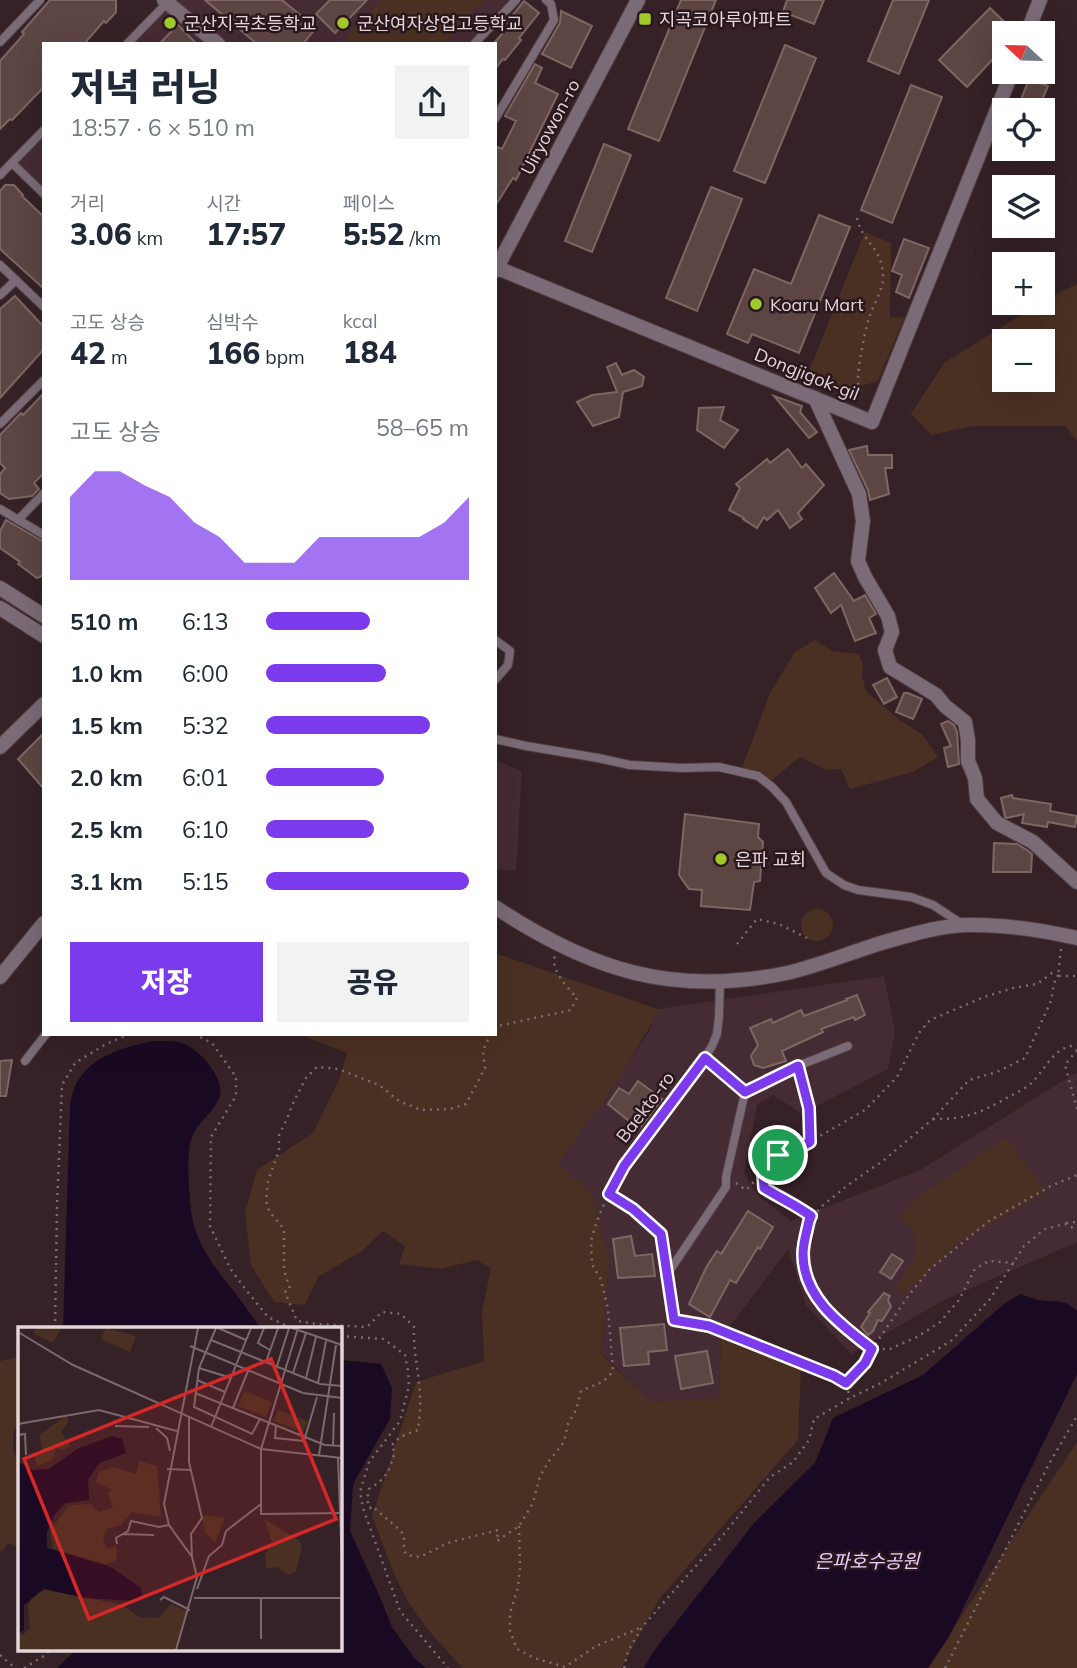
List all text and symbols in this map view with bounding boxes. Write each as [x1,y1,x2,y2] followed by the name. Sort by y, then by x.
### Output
[659,8,791,31] place label: 지곡코아루아파트
[637,11,653,27] marker: 지곡코아루아파트
[184,12,316,35] place label: 군산지곡초등학교
[357,12,523,35] place label: 군산여자상업고등학교
[162,15,178,31] marker: 군산지곡초등학교
[335,15,351,31] marker: 군산여자상업고등학교
[992,21,1055,84] north arrow
[992,21,1055,392] map controls
[70,63,221,111] text: 저녁 러닝
[395,65,469,139] button: share
[515,75,585,179] street label: Uiryowon-ro
[992,98,1055,161] button: locate
[70,113,255,142] text: 18:57 · 6 × 510 m
[992,175,1055,238] button: layers
[70,191,105,215] text: 거리
[206,191,241,215] text: 시간
[343,191,395,215] text: 페이스
[70,215,132,253] text: 3.06
[206,215,286,253] text: 17:57
[343,215,404,253] text: 5:52
[132,226,163,250] text: km
[404,226,441,250] text: /km
[992,252,1055,315] button: +
[770,293,863,316] place label: Koaru Mart
[748,296,764,312] marker: Koaru Mart
[343,309,377,333] text: kcal
[70,310,145,334] text: 고도 상승
[206,310,259,334] text: 심박수
[992,329,1055,392] button: −
[343,333,397,371] text: 184
[70,334,106,372] text: 42
[206,334,260,372] text: 166
[751,343,863,405] street label: Dongjigok-gil
[106,345,128,369] text: m
[260,345,305,369] text: bpm
[376,413,469,442] text: 58–65 m
[70,417,161,446] text: 고도 상승
[70,607,138,636] text: 510 m
[182,607,229,636] text: 6:13
[70,659,143,688] text: 1.0 km
[182,659,229,688] text: 6:00
[70,711,143,740] text: 1.5 km
[182,711,229,740] text: 5:32
[70,763,143,792] text: 2.0 km
[182,763,229,792] text: 6:01
[70,815,143,844] text: 2.5 km
[182,815,229,844] text: 6:10
[735,848,806,871] place label: 은파 교회
[713,851,729,867] marker: 은파 교회
[70,867,143,896] text: 3.1 km
[182,867,229,896] text: 5:15
[70,942,263,1022] button: 저장
[277,942,469,1022] button: 공유
[611,1067,679,1147] street label: Baekto-ro
[748,1125,808,1185] pin
[759,1136,797,1174] icon: arrive
[18,1327,341,1650] inset map
[815,1549,921,1573] water label: 은파호수공원

